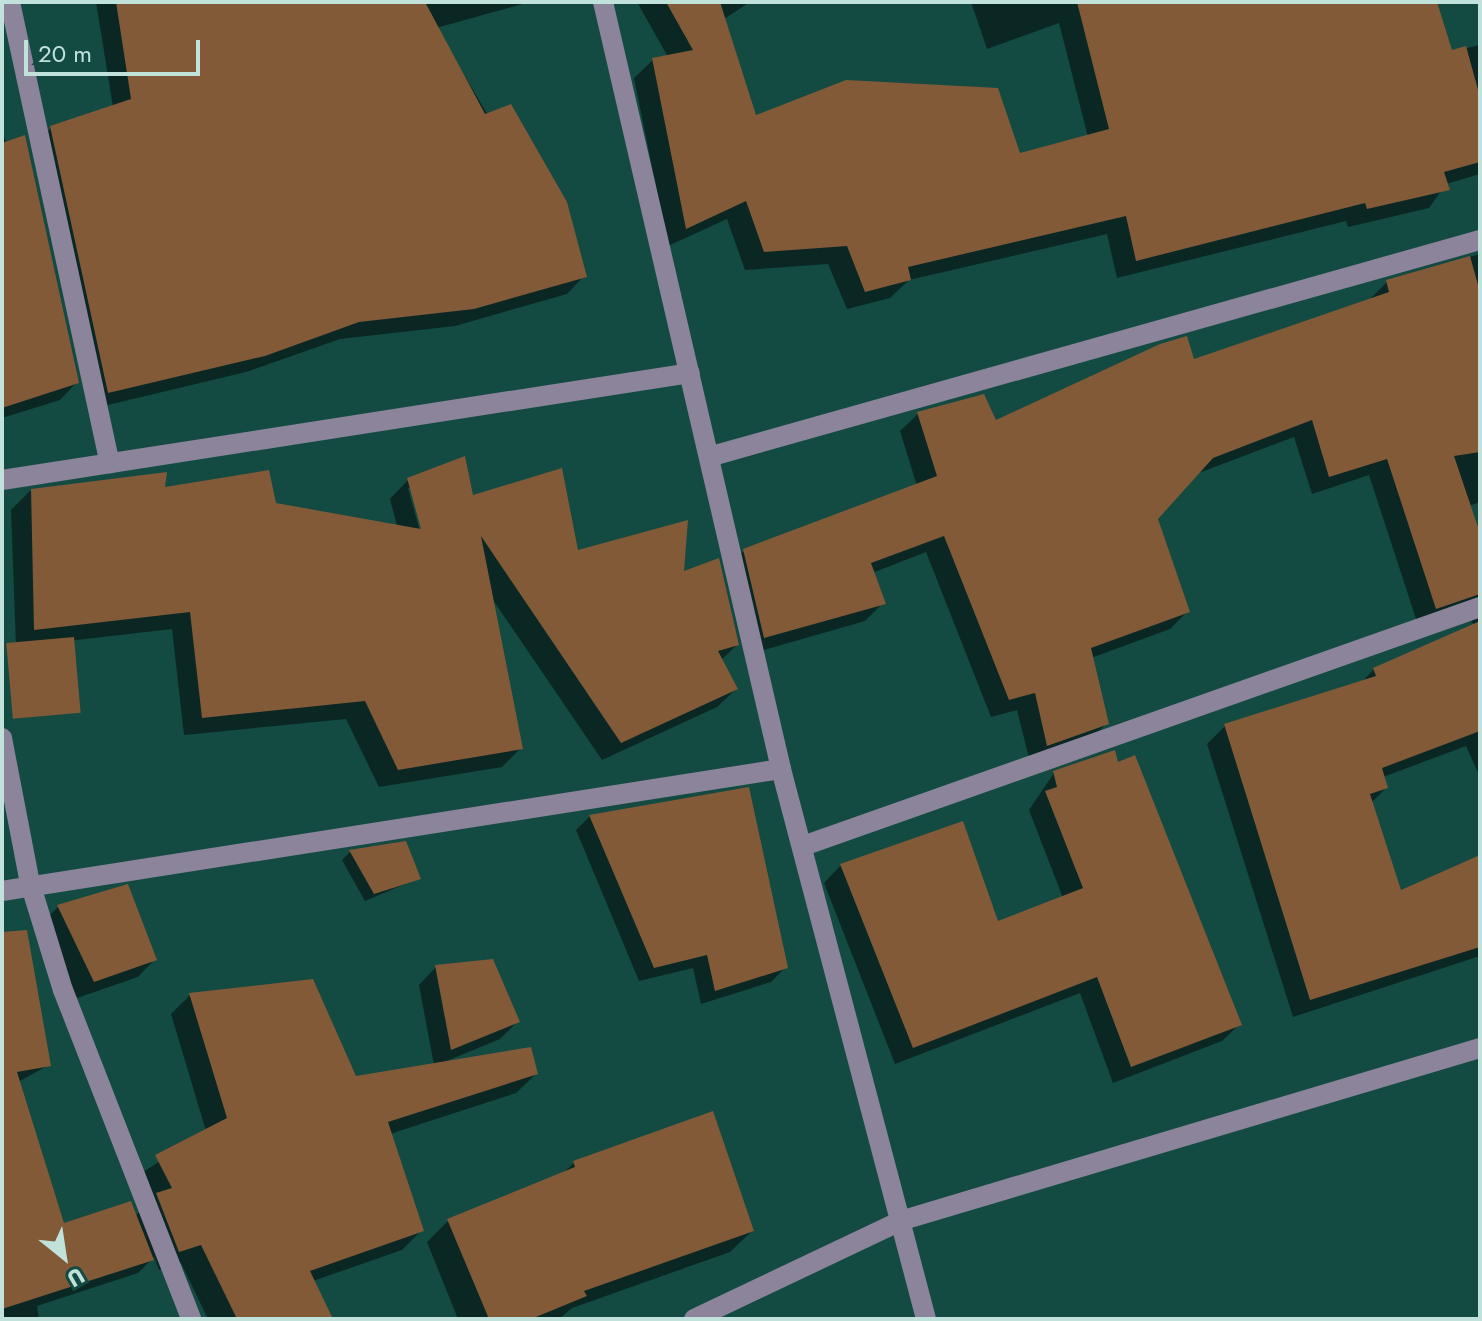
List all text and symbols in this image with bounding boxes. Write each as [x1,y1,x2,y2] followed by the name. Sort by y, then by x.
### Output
[28,24,204,74] scale bar
[38,36,92,71] text: 20 m
[24,1217,104,1297] north arrow
[61,1260,91,1296] text: U

